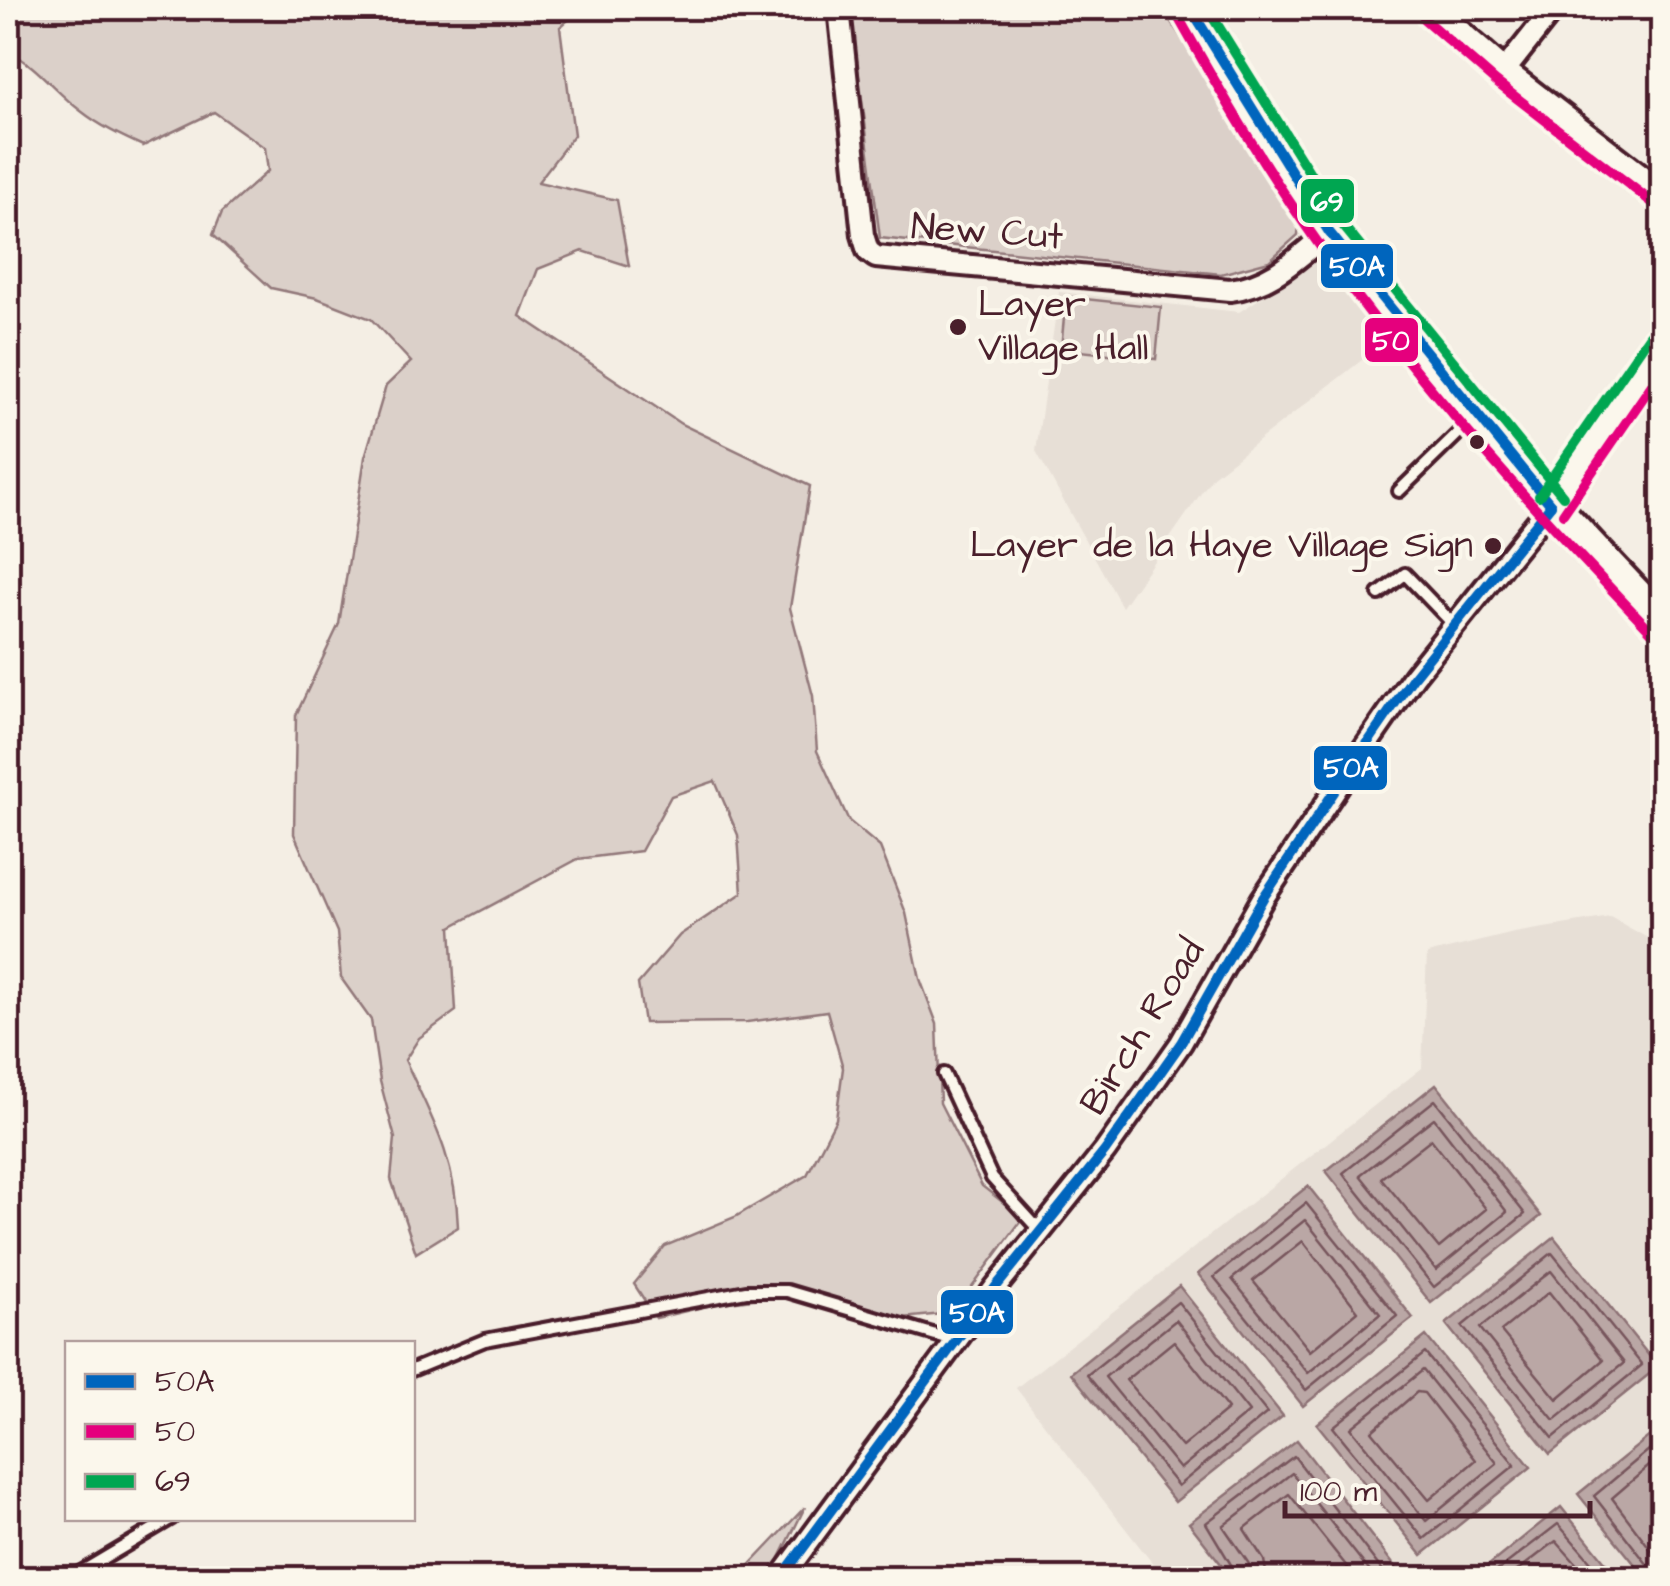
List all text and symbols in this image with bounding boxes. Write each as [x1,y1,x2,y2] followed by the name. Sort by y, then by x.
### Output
[1299,177,1356,225] line badge: 69
[1310,183,1344,222] text: 69
[909,201,1065,263] street label: New Cut
[1319,242,1395,290] line badge: 50A
[1329,248,1386,287] text: 50A
[978,279,1149,375] place label: Layer Village Hall
[947,316,969,338] marker: Layer Village Hall
[1363,316,1420,364] line badge: 50
[1372,322,1410,361] text: 50
[1467,432,1487,452] unlabelled marker
[970,520,1473,573] place label: Layer de la Haye Village Sign
[1482,535,1504,557] marker: Layer de la Haye Village Sign
[1312,744,1389,792] line badge: 50A
[1323,749,1380,788] text: 50A
[1068,929,1218,1125] street label: Birch Road
[939,1288,1015,1336] line badge: 50A
[949,1294,1006,1333] text: 50A
[65,1341,415,1521] legend
[155,1361,214,1403] text: 50A
[155,1411,195,1453] text: 50
[1285,1456,1590,1518] scale bar
[155,1461,191,1503] text: 69
[1300,1471,1378,1513] text: 100 m

